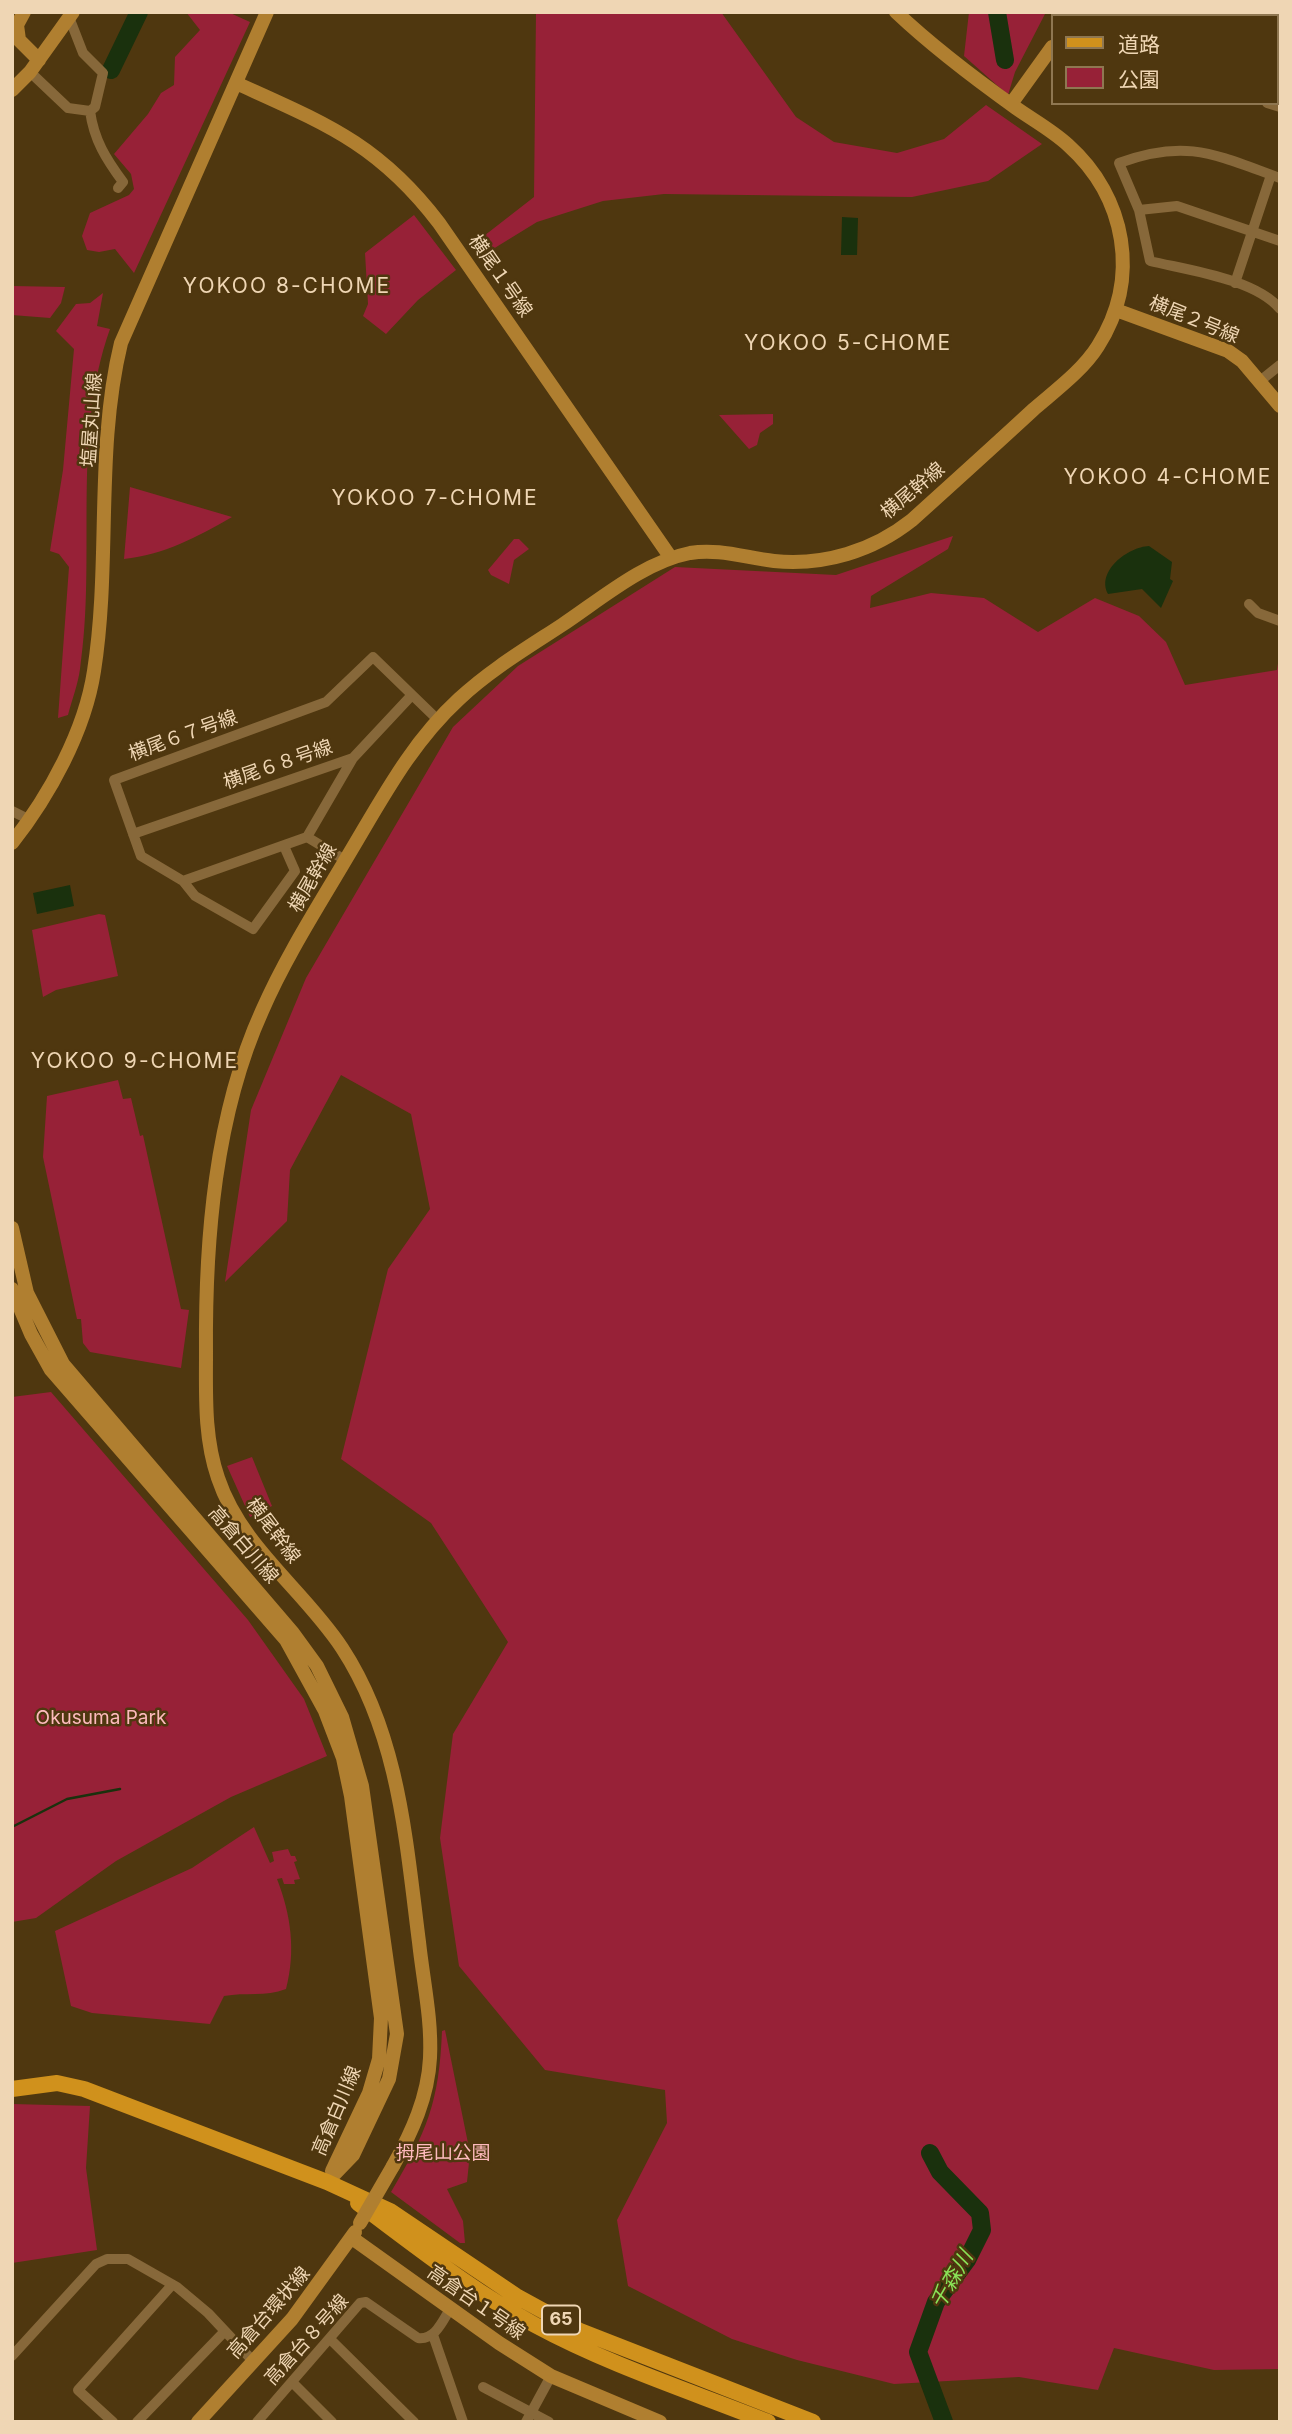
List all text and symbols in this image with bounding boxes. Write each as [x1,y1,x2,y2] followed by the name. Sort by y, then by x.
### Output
[1050,14,1278,105] legend
[1118,32,1160,57] text: 道路
[1118,67,1160,92] text: 公園
[463,231,537,321] street label: 横尾１号線
[184,274,390,300] district label: YOKOO 8-CHOME
[1146,292,1242,348] street label: 横尾２号線
[746,331,950,357] district label: YOKOO 5-CHOME
[77,372,107,468] street label: 塩屋丸山線
[877,458,949,524] street label: 横尾幹線
[1065,465,1271,491] district label: YOKOO 4-CHOME
[333,486,537,512] district label: YOKOO 7-CHOME
[126,706,240,766] street label: 横尾６７号線
[220,736,336,794] street label: 横尾６８号線
[284,839,342,917] street label: 横尾幹線
[32,1049,238,1075] district label: YOKOO 9-CHOME
[241,1494,305,1568] street label: 横尾幹線
[203,1502,283,1588] street label: 高倉白川線
[36,1707,166,1729] park label: Okusuma Park
[308,2063,366,2159] street label: 高倉白川線
[396,2142,490,2164] park label: 拇尾山公園
[925,2246,979,2314] water label: 千森川
[423,2261,529,2345] street label: 高倉台１号線
[223,2263,315,2363] street label: 高倉台環状線
[260,2290,354,2390] street label: 高倉台８号線
[542,2306,580,2334] road number: 65

